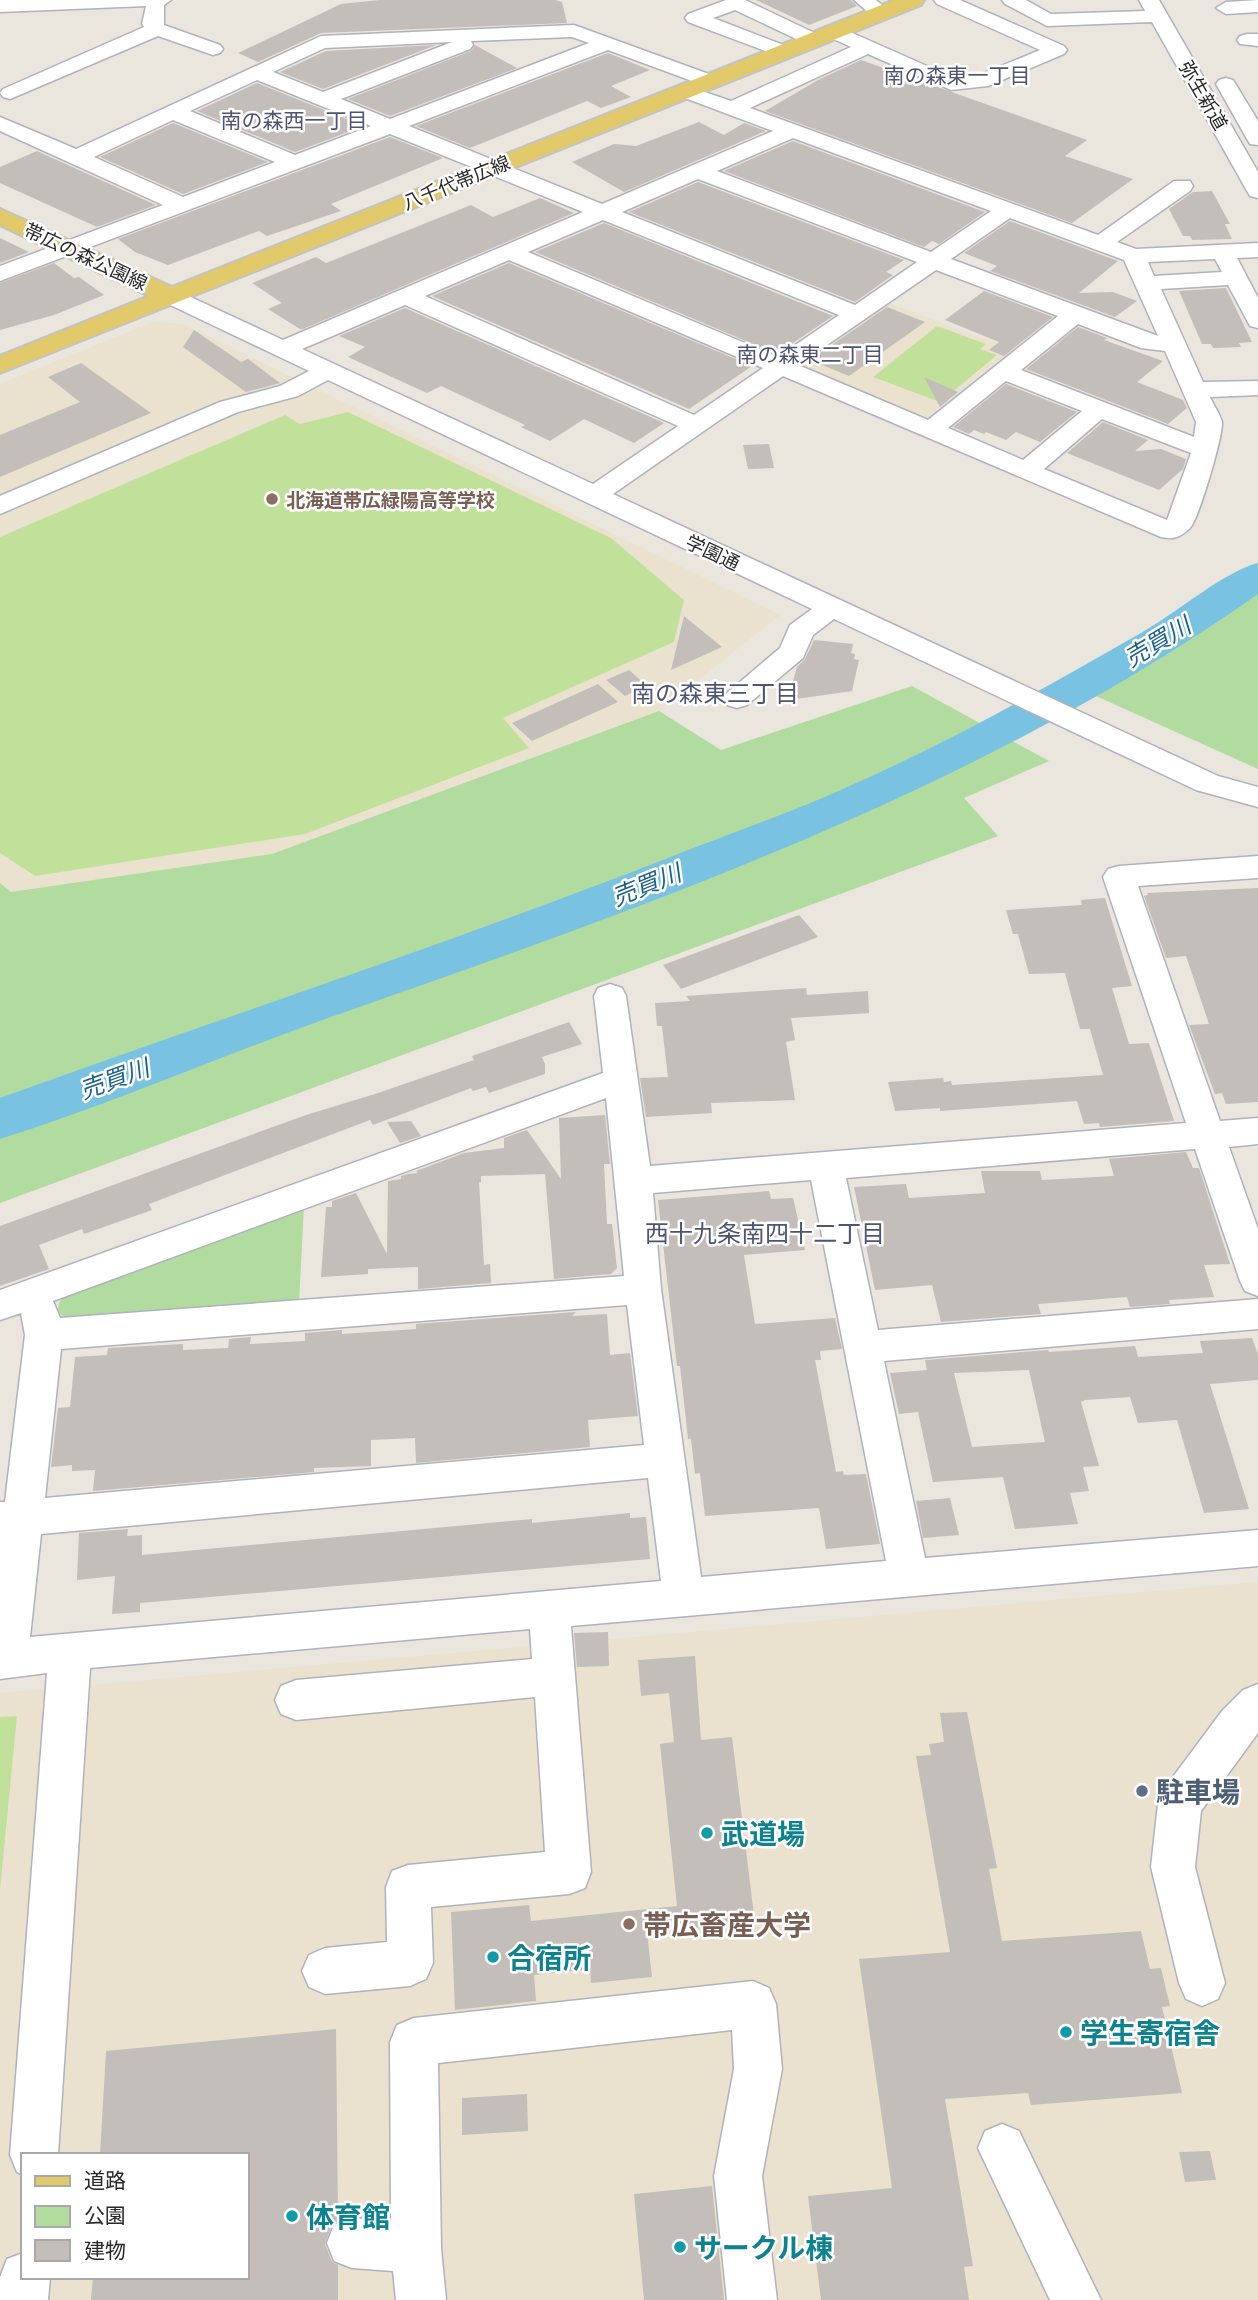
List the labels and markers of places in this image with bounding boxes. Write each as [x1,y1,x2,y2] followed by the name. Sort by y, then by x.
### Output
[286,488,495,511] place label: 北海道帯広緑陽高等学校
[264,491,280,507] marker: 北海道帯広緑陽高等学校
[1156,1774,1240,1808] place label: 駐車場
[1134,1783,1150,1799] marker: 駐車場
[721,1816,805,1850] place label: 武道場
[699,1825,715,1841] marker: 武道場
[643,1907,811,1941] place label: 帯広畜産大学
[621,1916,637,1932] marker: 帯広畜産大学
[507,1940,591,1974] place label: 合宿所
[485,1949,501,1965] marker: 合宿所
[1080,2015,1220,2049] place label: 学生寄宿舎
[1058,2024,1074,2040] marker: 学生寄宿舎
[306,2199,390,2233] place label: 体育館
[284,2208,300,2224] marker: 体育館
[694,2230,833,2264] place label: サークル棟
[672,2239,688,2255] marker: サークル棟

